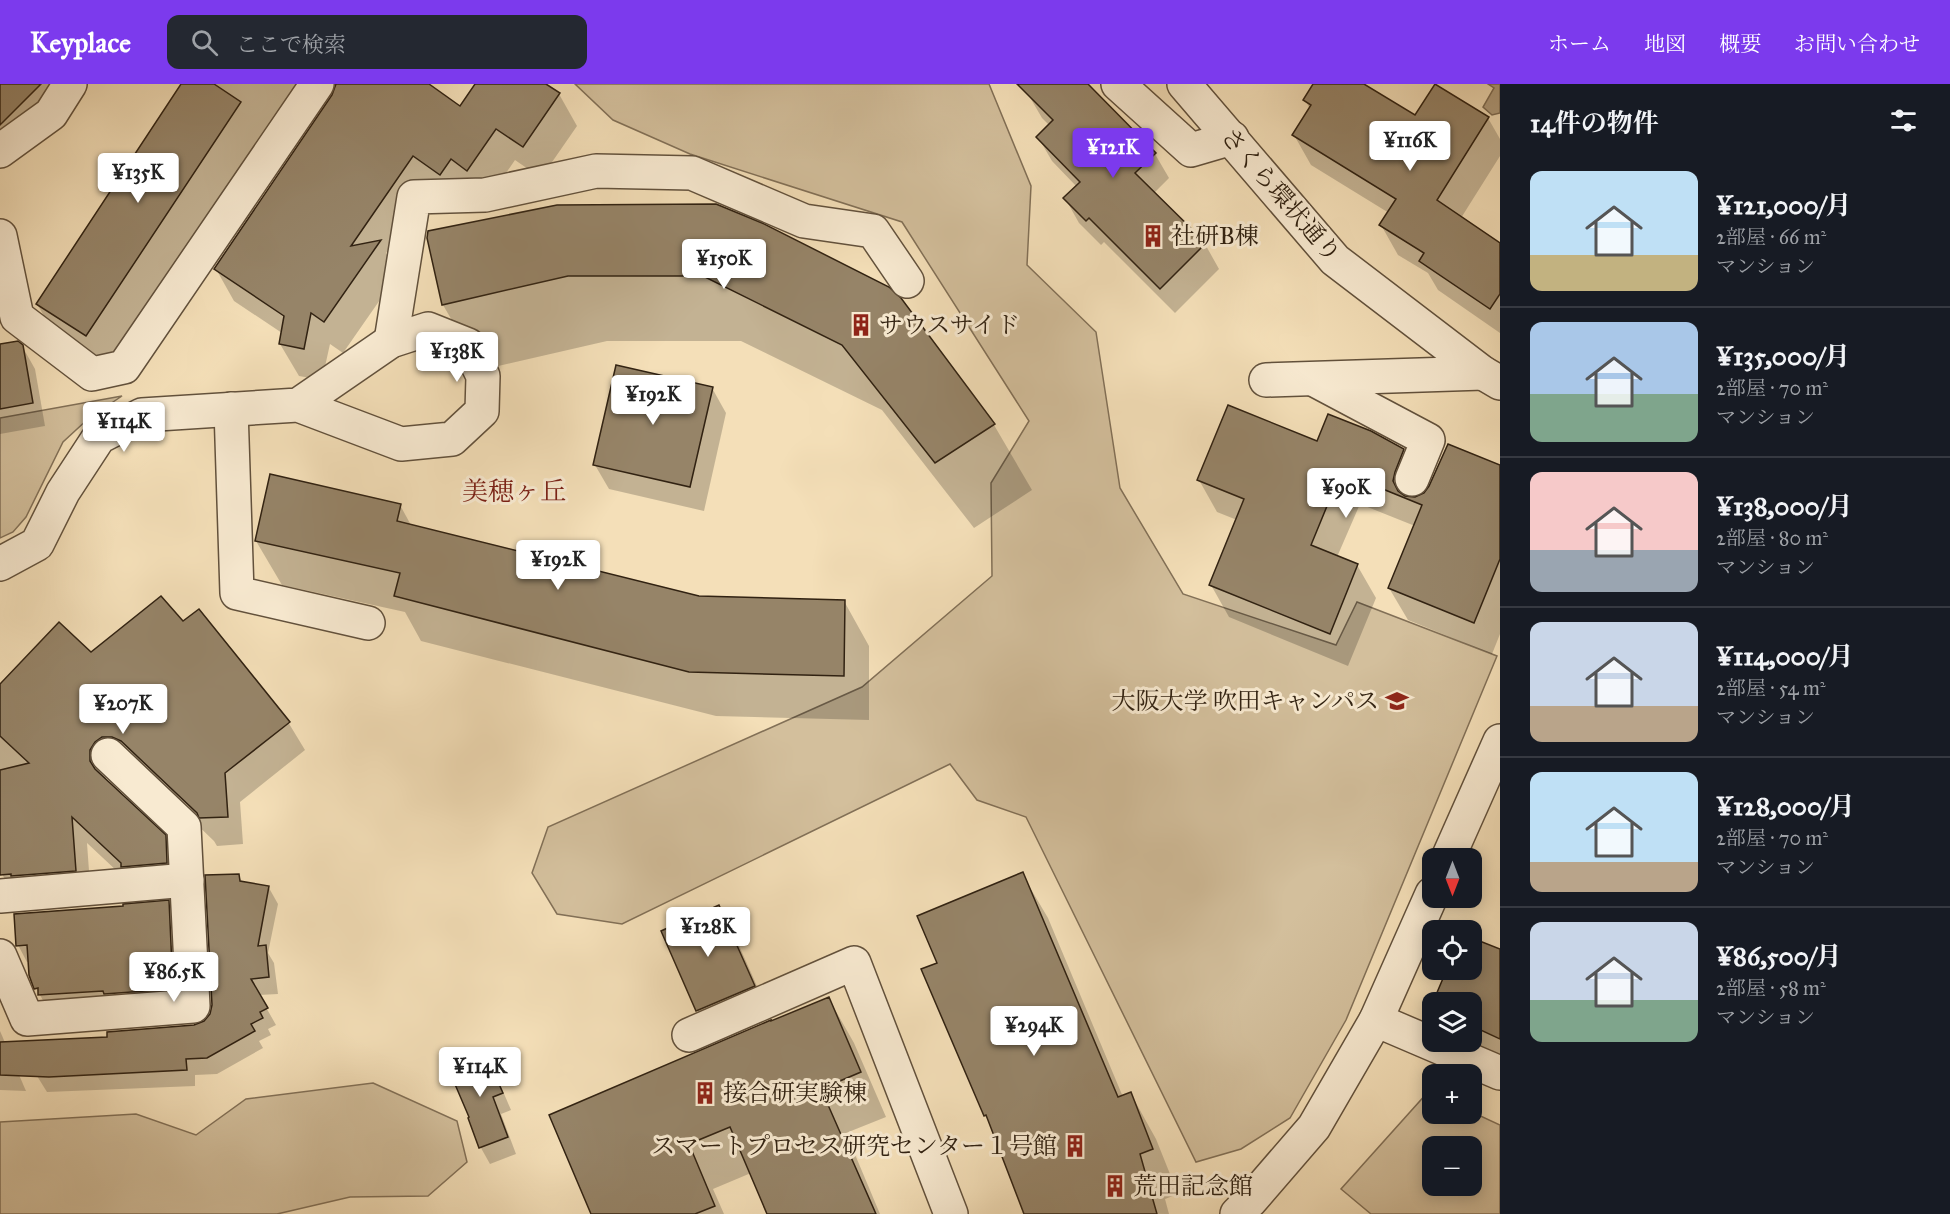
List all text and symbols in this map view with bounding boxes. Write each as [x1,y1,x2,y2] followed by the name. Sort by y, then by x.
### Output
[167,15,587,69] search box
[30,25,131,60] text: Keyplace
[188,26,221,59] icon: search
[236,31,346,58] text: ここで検索
[1548,31,1611,57] text: ホーム
[1644,31,1686,57] text: 地図
[1719,31,1761,57] text: 概要
[1794,31,1920,57] text: お問い合わせ
[1887,104,1920,137] icon: filters
[1530,107,1659,139] text: 14件の物件
[1368,121,1452,172] pin: ¥116K
[1215,122,1347,268] street label: さくら環状通り
[1071,128,1155,179] pin: ¥121K
[1383,128,1437,152] text: ¥116K
[1087,135,1140,159] text: ¥121K
[96,153,180,204] pin: ¥135K
[112,160,164,184] text: ¥135K
[1716,189,1852,221] text: ¥121,000/月
[1578,195,1650,267] icon: home
[1171,221,1259,251] place label: 社研B棟
[1140,223,1166,249] building icon: 社研B棟
[1716,225,1826,249] text: 2部屋 · 66 m²
[682,239,766,290] pin: ¥150K
[696,246,752,270] text: ¥150K
[1716,254,1815,278] text: マンション
[879,310,1020,340] place label: サウスサイド
[848,312,874,338] building icon: サウスサイド
[415,332,499,383] pin: ¥138K
[430,339,484,363] text: ¥138K
[1716,340,1850,372] text: ¥135,000/月
[1578,346,1650,418] icon: home
[611,375,695,426] pin: ¥192K
[1716,376,1828,400] text: 2部屋 · 70 m²
[625,382,681,406] text: ¥192K
[82,402,166,453] pin: ¥114K
[1716,405,1815,429] text: マンション
[97,409,151,433] text: ¥114K
[1310,468,1382,519] pin: ¥90K
[462,475,566,507] district label: 美穂ヶ丘
[1321,475,1371,499] text: ¥90K
[1716,490,1853,522] text: ¥138,000/月
[1578,496,1650,568] icon: home
[1716,526,1828,550] text: 2部屋 · 80 m²
[516,540,600,591] pin: ¥192K
[530,547,586,571] text: ¥192K
[1716,555,1815,579] text: マンション
[1716,640,1854,672] text: ¥114,000/月
[1578,646,1650,718] icon: home
[1716,676,1826,700] text: 2部屋 · 54 m²
[81,684,165,735] pin: ¥207K
[1112,686,1379,716] place label: 大阪大学 吹田キャンパス
[1384,688,1410,714] school or university icon: 大阪大学 吹田キャンパス
[93,691,153,715] text: ¥207K
[1716,705,1815,729] text: マンション
[1716,790,1855,822] text: ¥128,000/月
[1578,796,1650,868] icon: home
[1716,826,1828,850] text: 2部屋 · 70 m²
[1422,848,1482,908] north arrow
[1422,848,1482,1196] map controls
[1716,855,1815,879] text: マンション
[666,907,750,958] pin: ¥128K
[680,914,736,938] text: ¥128K
[1422,920,1482,980] button: locate
[1716,940,1842,972] text: ¥86,500/月
[1578,946,1650,1018] icon: home
[125,952,223,1003] pin: ¥86.5K
[143,959,205,983] text: ¥86.5K
[1716,976,1826,1000] text: 2部屋 · 58 m²
[1422,992,1482,1052] button: layers
[1716,1005,1815,1029] text: マンション
[992,1006,1076,1057] pin: ¥294K
[1004,1013,1064,1037] text: ¥294K
[438,1047,522,1098] pin: ¥114K
[453,1054,507,1078] text: ¥114K
[1422,1064,1482,1124] button: +
[723,1078,867,1108] place label: 接合研実験棟
[692,1080,718,1106] building icon: 接合研実験棟
[651,1131,1057,1161] place label: スマートプロセス研究センター１号館
[1062,1133,1088,1159] building icon: スマートプロセス研究センター１号館
[1422,1136,1482,1196] button: −
[1133,1171,1253,1201] place label: 荒田記念館
[1102,1173,1128,1199] building icon: 荒田記念館

